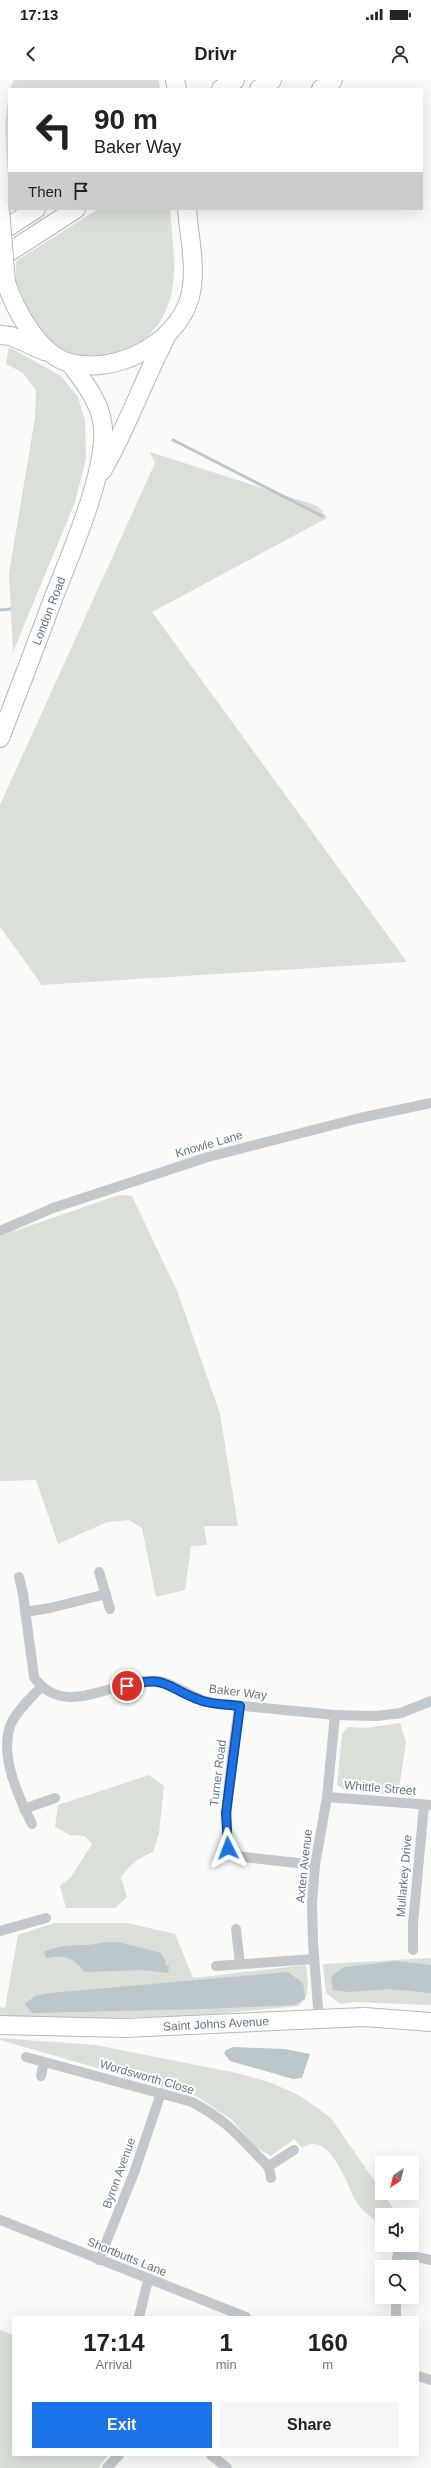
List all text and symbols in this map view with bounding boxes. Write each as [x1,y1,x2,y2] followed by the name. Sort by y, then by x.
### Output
[20,6,58,23] text: 17:13
[20,43,42,65] icon: back
[389,43,411,65] icon: person
[194,44,237,64] text: Drivr
[28,104,80,156] icon: left
[94,104,158,135] text: 90 m
[94,137,181,157] text: Baker Way
[70,180,92,202] icon: arrive
[28,183,62,200] text: Then
[30,575,68,647] street label: London Road
[174,1128,245,1160] street label: Knowle Lane
[110,1669,144,1703] pin
[116,1675,138,1697] icon: arrive
[208,1682,268,1702] street label: Baker Way
[207,1739,229,1807] street label: Turner Road
[344,1778,417,1798] street label: Whittle Street
[207,1827,249,1869] position arrow
[293,1828,315,1903] street label: Axten Avenue
[393,1834,415,1918] street label: Mullarkey Drive
[163,2014,270,2034] street label: Saint Johns Avenue
[98,2057,196,2097] street label: Wordsworth Close
[100,2135,138,2210] street label: Byron Avenue
[375,2156,419,2200] north arrow
[375,2156,419,2304] map controls
[375,2208,419,2252] button: sound
[85,2235,169,2279] street label: Shortbutts Lane
[375,2260,419,2304] button: search
[83,2329,145,2356] text: 17:14
[219,2329,233,2356] text: 1
[308,2329,348,2356] text: 160
[95,2357,132,2372] text: Arrival
[216,2357,237,2372] text: min
[322,2357,333,2372] text: m
[32,2402,212,2448] button: Exit
[220,2402,399,2448] button: Share

